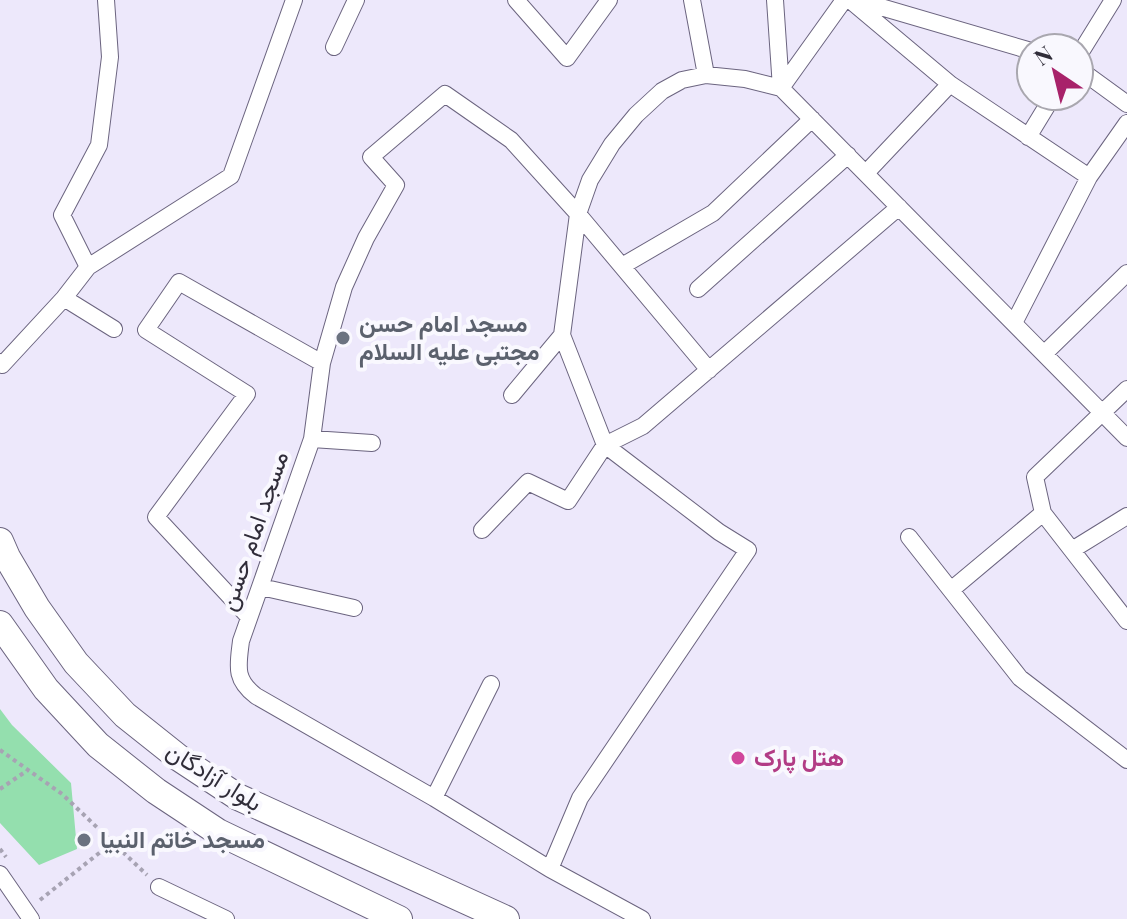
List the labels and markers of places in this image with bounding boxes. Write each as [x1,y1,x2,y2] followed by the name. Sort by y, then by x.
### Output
[359,306,540,368] place label: مسجد امام حسن مجتبی علیه السلام
[334,329,352,347] marker: مسجد امام حسن مجتبی علیه السلام
[754,740,844,774] place label: هتل پارک
[729,749,747,767] marker: هتل پارک
[100,822,265,856] place label: مسجد خاتم النبیا
[75,831,93,849] marker: مسجد خاتم النبیا

